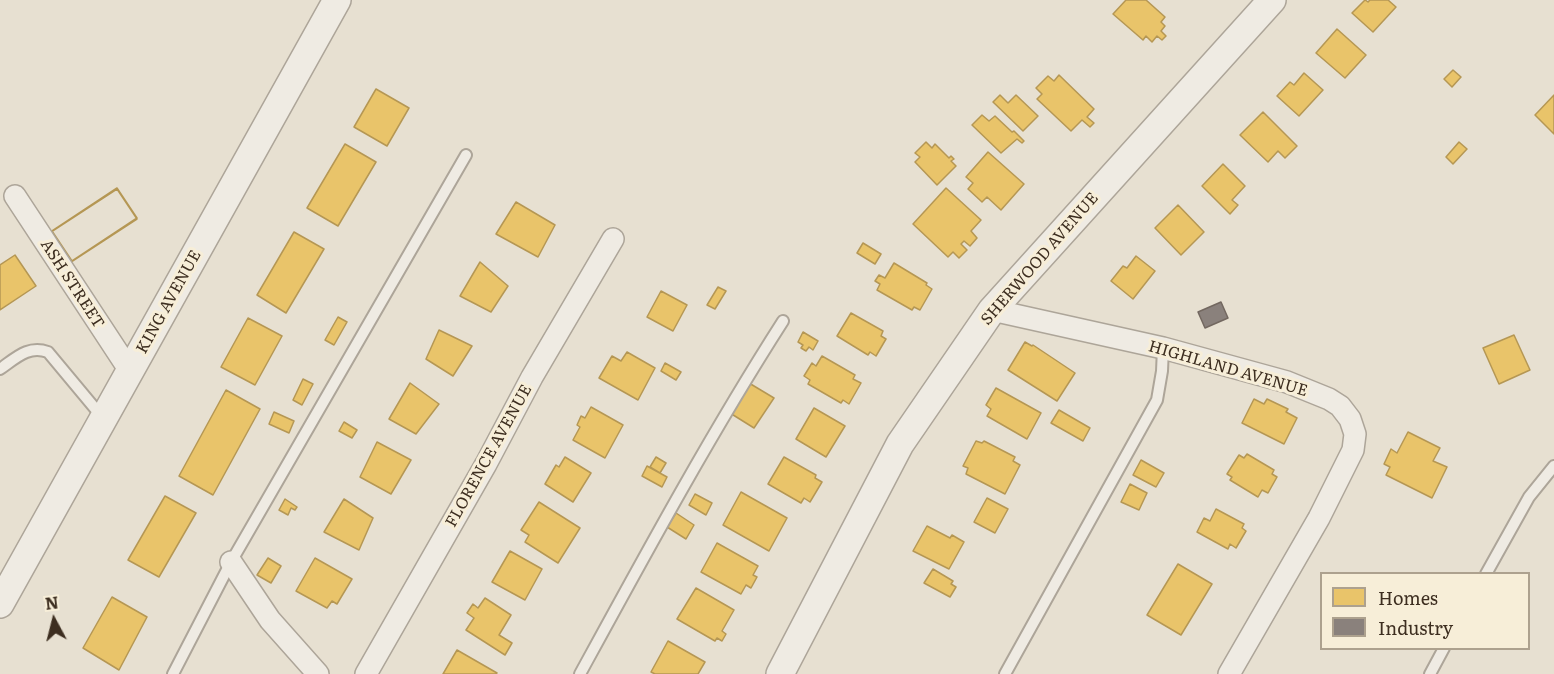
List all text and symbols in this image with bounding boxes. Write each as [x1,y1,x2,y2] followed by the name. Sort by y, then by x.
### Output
[977,189,1103,329] street label: SHERWOOD AVENUE
[36,236,108,332] street label: ASH STREET
[133,247,205,357] street label: KING AVENUE
[1146,337,1310,401] street label: HIGHLAND AVENUE
[442,381,536,531] street label: FLORENCE AVENUE
[1320,572,1530,650] legend
[1378,584,1438,611] text: Homes
[44,589,60,615] text: N
[24,590,84,650] north arrow
[1378,614,1453,641] text: Industry

